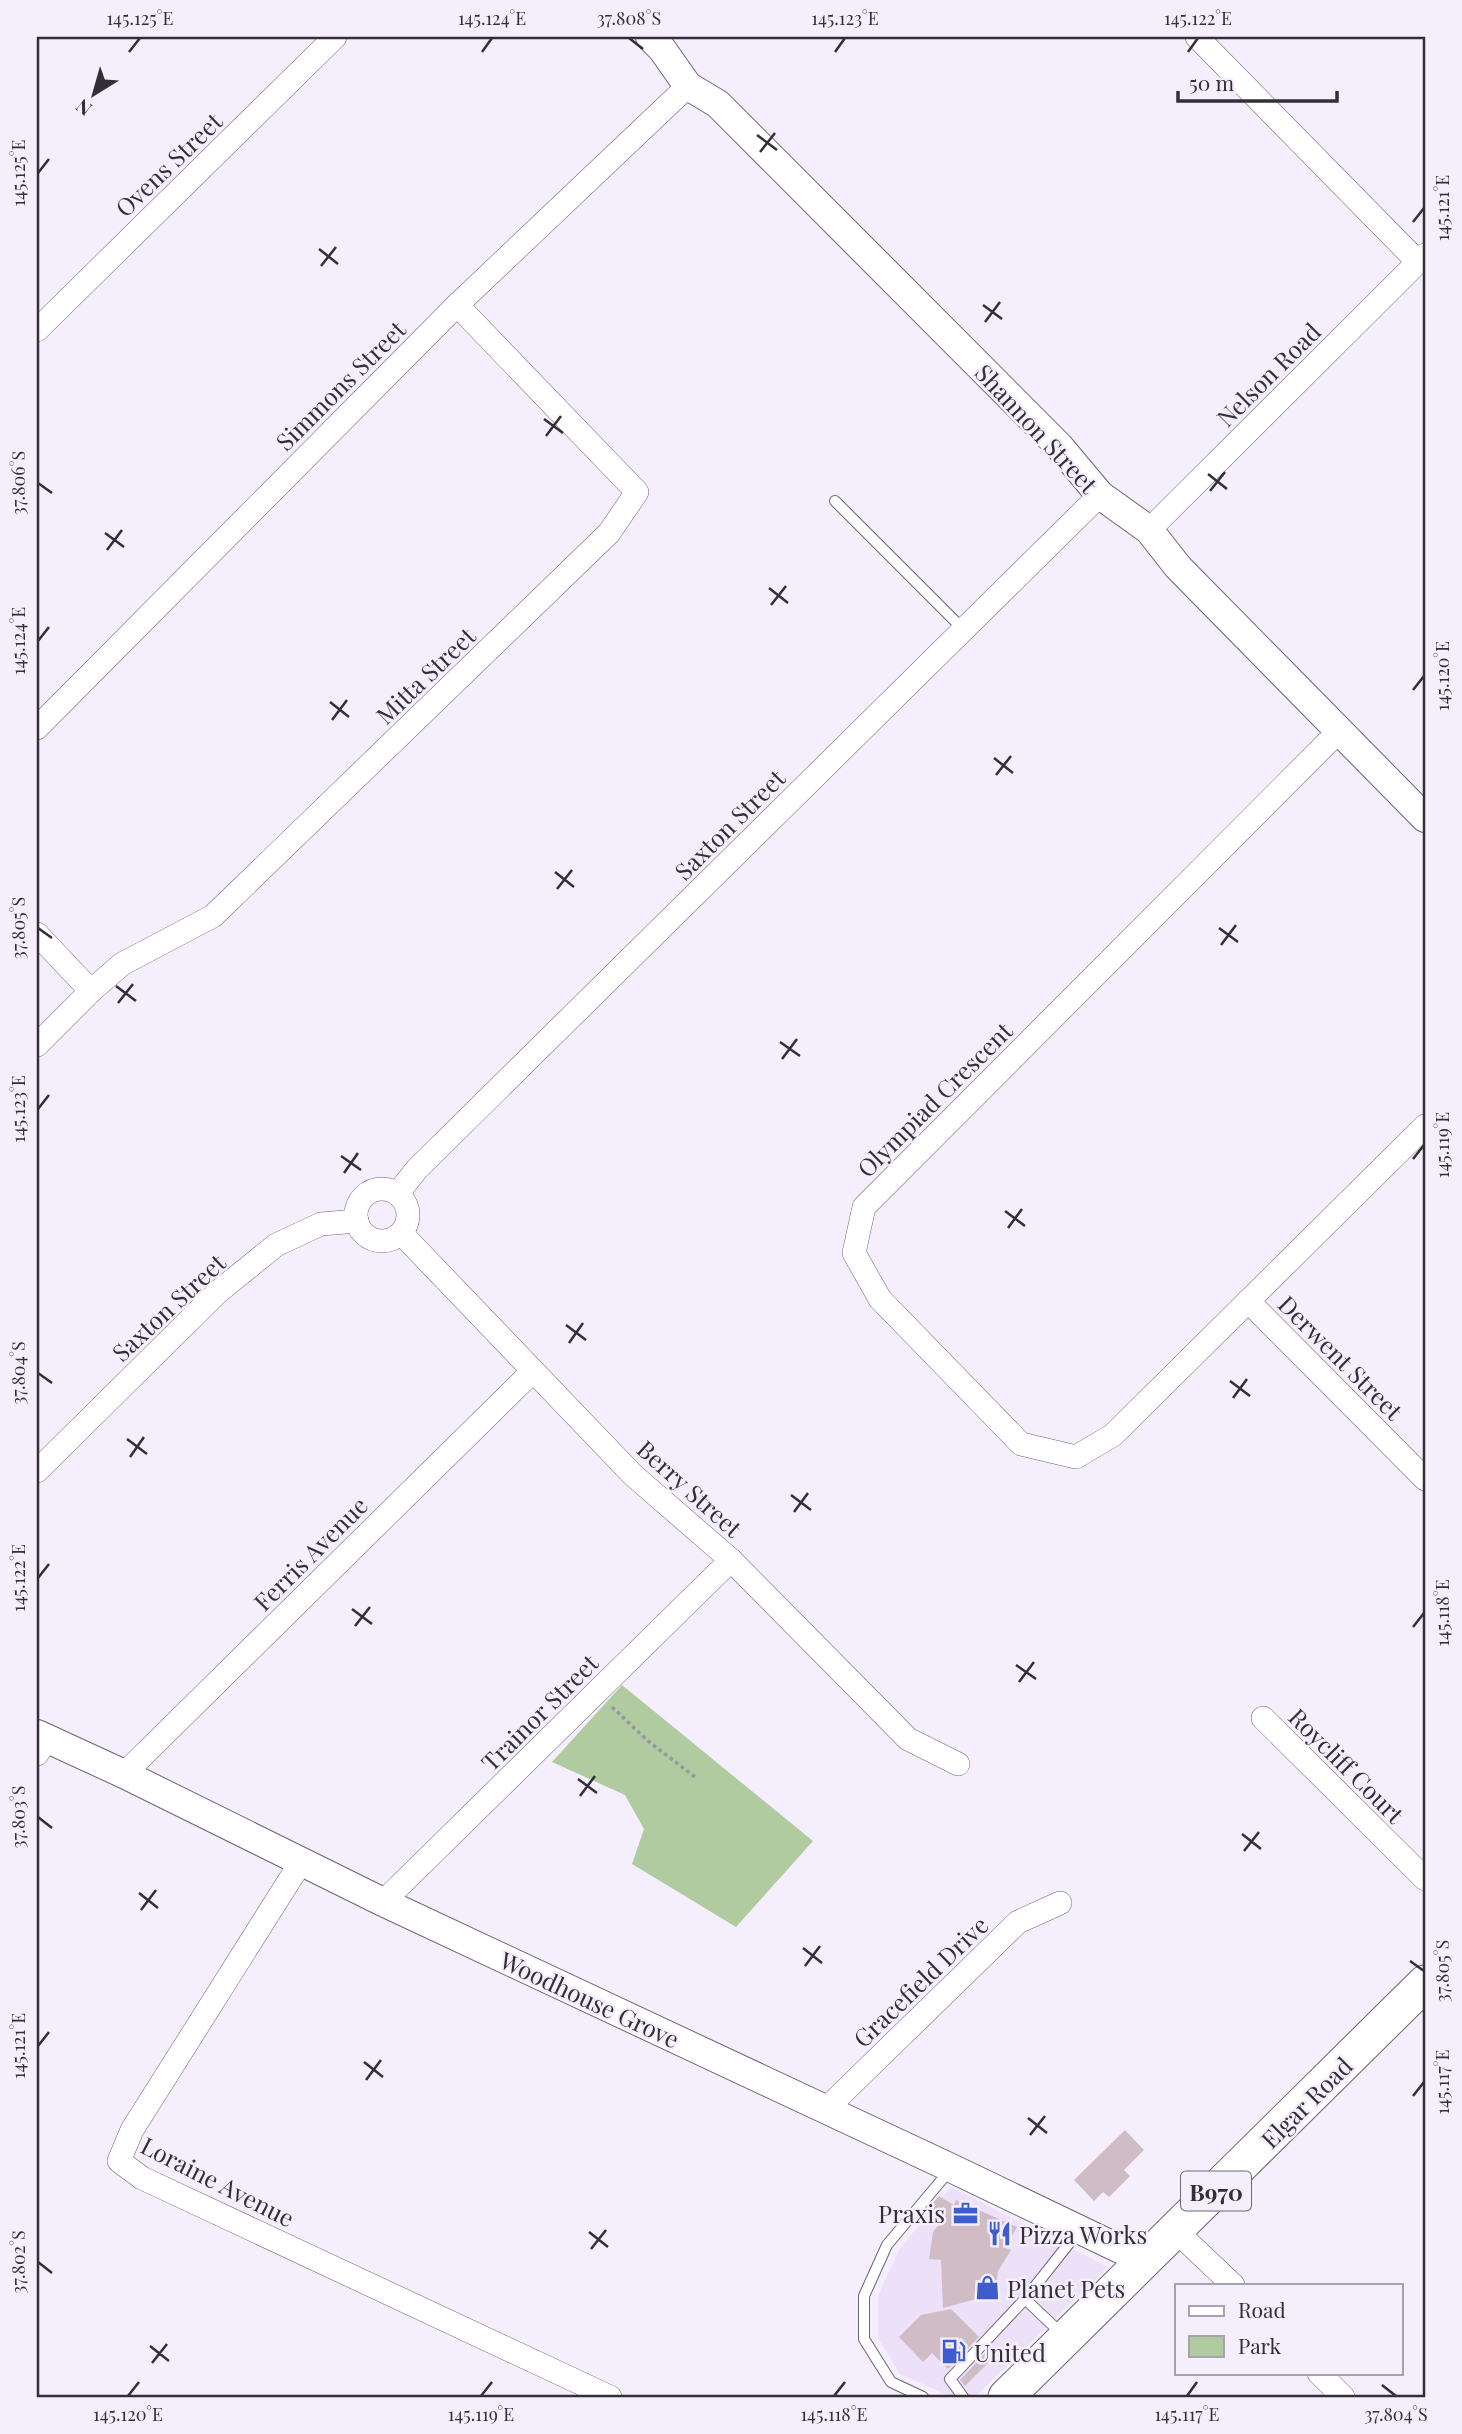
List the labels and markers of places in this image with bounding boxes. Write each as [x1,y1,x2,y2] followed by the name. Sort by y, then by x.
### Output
[878,2197,945,2229] place label: Praxis
[951,2199,979,2227] office icon: Praxis
[1019,2218,1147,2250] place label: Pizza Works
[985,2220,1013,2248] restaurant icon: Pizza Works
[1007,2272,1125,2304] place label: Planet Pets
[973,2274,1001,2302] shop icon: Planet Pets
[974,2336,1046,2368] place label: United
[940,2338,968,2366] fuel station icon: United

